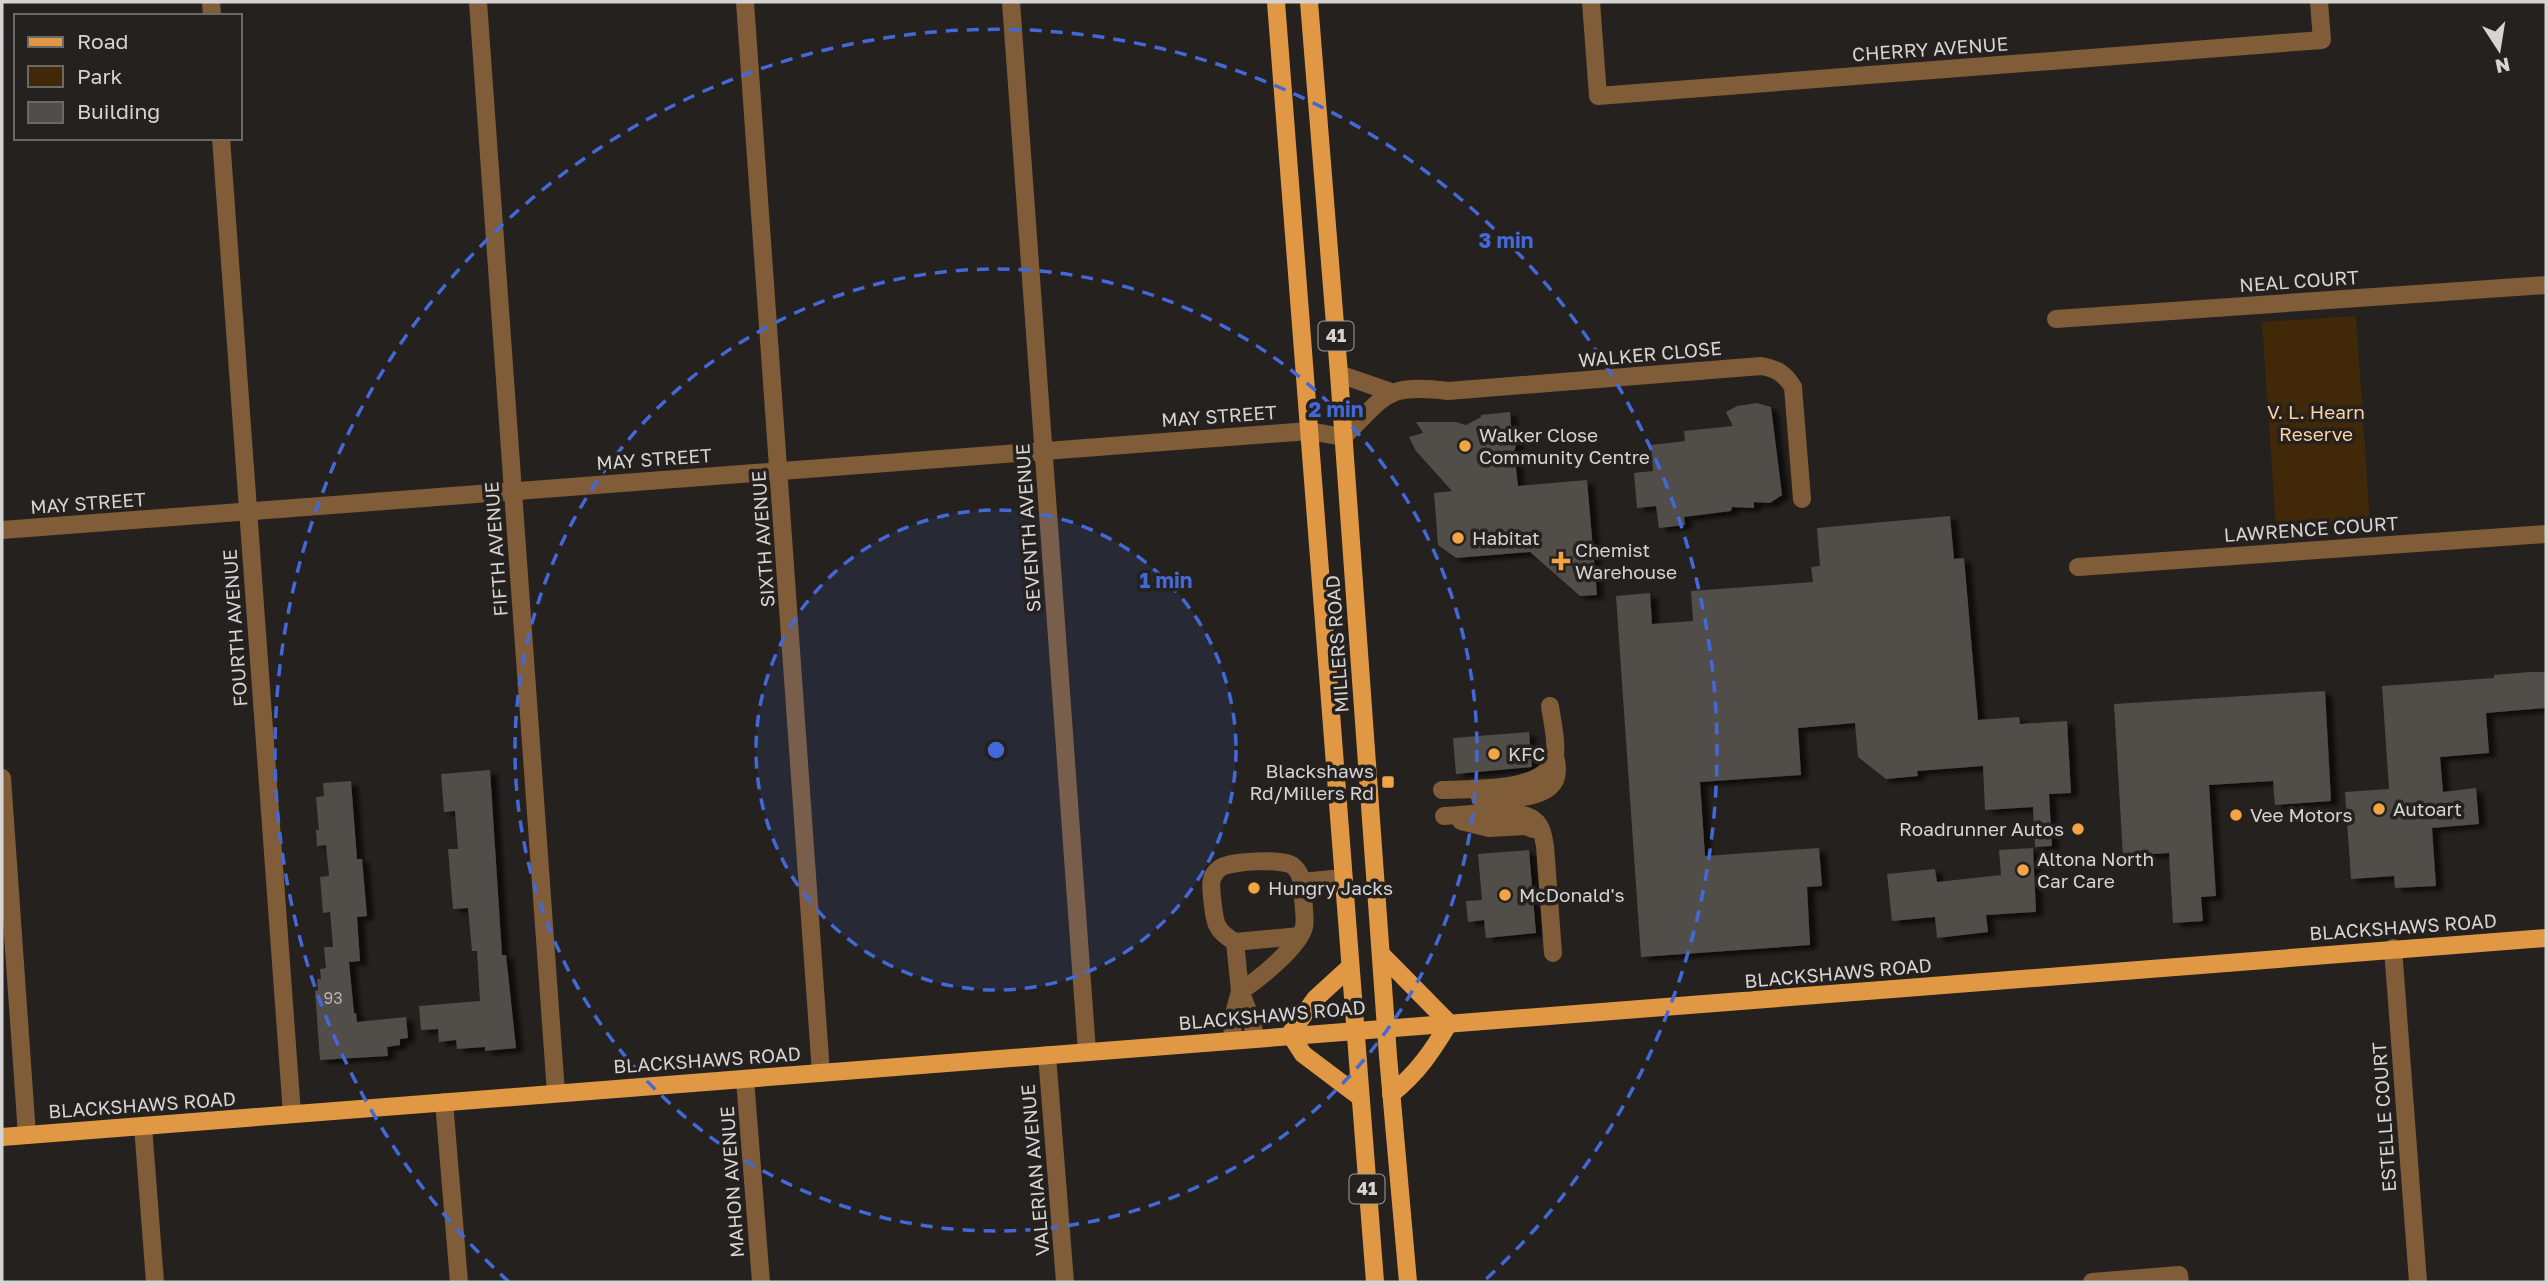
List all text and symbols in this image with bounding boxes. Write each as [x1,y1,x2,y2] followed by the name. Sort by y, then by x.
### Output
[14,14,242,140] legend
[2464,14,2534,84] north arrow
[77,28,128,54] text: Road
[1851,32,2009,65] street label: CHERRY AVENUE
[2493,53,2512,79] text: N
[77,63,123,89] text: Park
[77,98,160,124] text: Building
[1479,227,1533,253] text: 3 min
[2238,265,2360,296] street label: NEAL COURT
[1318,322,1354,350] road number: 41
[1577,336,1723,371] street label: WALKER CLOSE
[1309,396,1363,422] text: 2 min
[1160,400,1278,431] street label: MAY STREET
[2267,400,2365,445] park label: V. L. Hearn Reserve
[1479,423,1650,468] place label: Walker Close Community Centre
[1457,438,1473,454] marker: Walker Close Community Centre
[595,443,713,474] street label: MAY STREET
[1010,443,1045,613] street label: SEVENTH AVENUE
[746,470,779,608] street label: SIXTH AVENUE
[479,481,512,617] street label: FIFTH AVENUE
[29,487,147,518] street label: MAY STREET
[2223,511,2399,546] street label: LAWRENCE COURT
[1472,526,1540,549] place label: Habitat
[1450,530,1466,546] marker: Habitat
[1575,538,1677,583] place label: Chemist Warehouse
[218,548,251,708] street label: FOURTH AVENUE
[1553,553,1569,569] marker: Chemist Warehouse
[1140,567,1192,593] text: 1 min
[1320,574,1353,714] street label: MILLERS ROAD
[984,738,1008,762] centre of rings
[1508,742,1545,765] place label: KFC
[1486,746,1502,762] marker: KFC
[1249,759,1374,804] place label: Blackshaws Rd/Millers Rd
[1380,774,1396,790] marker: Blackshaws Rd/Millers Rd
[2393,797,2462,820] place label: Autoart
[2371,801,2387,817] marker: Autoart
[2250,803,2353,826] place label: Vee Motors
[2228,807,2244,823] marker: Vee Motors
[1899,817,2064,840] place label: Roadrunner Autos
[2070,821,2086,837] marker: Roadrunner Autos
[2037,847,2154,892] place label: Altona North Car Care
[2015,862,2031,878] marker: Altona North Car Care
[1268,876,1393,899] place label: Hungry Jacks
[1246,880,1262,896] marker: Hungry Jacks
[1519,883,1625,906] place label: McDonald's
[1497,887,1513,903] marker: McDonald's
[2308,908,2497,945] street label: BLACKSHAWS ROAD
[1743,953,1933,992] street label: BLACKSHAWS ROAD
[323,988,343,1008] house number: 93
[1177,995,1367,1034] street label: BLACKSHAWS ROAD
[612,1041,801,1078] street label: BLACKSHAWS ROAD
[2367,1041,2400,1193] street label: ESTELLE COURT
[1016,1083,1053,1257] street label: VALERIAN AVENUE
[47,1086,236,1123] street label: BLACKSHAWS ROAD
[715,1105,748,1259] street label: MAHON AVENUE
[1350,1174,1384,1204] road number: 41

